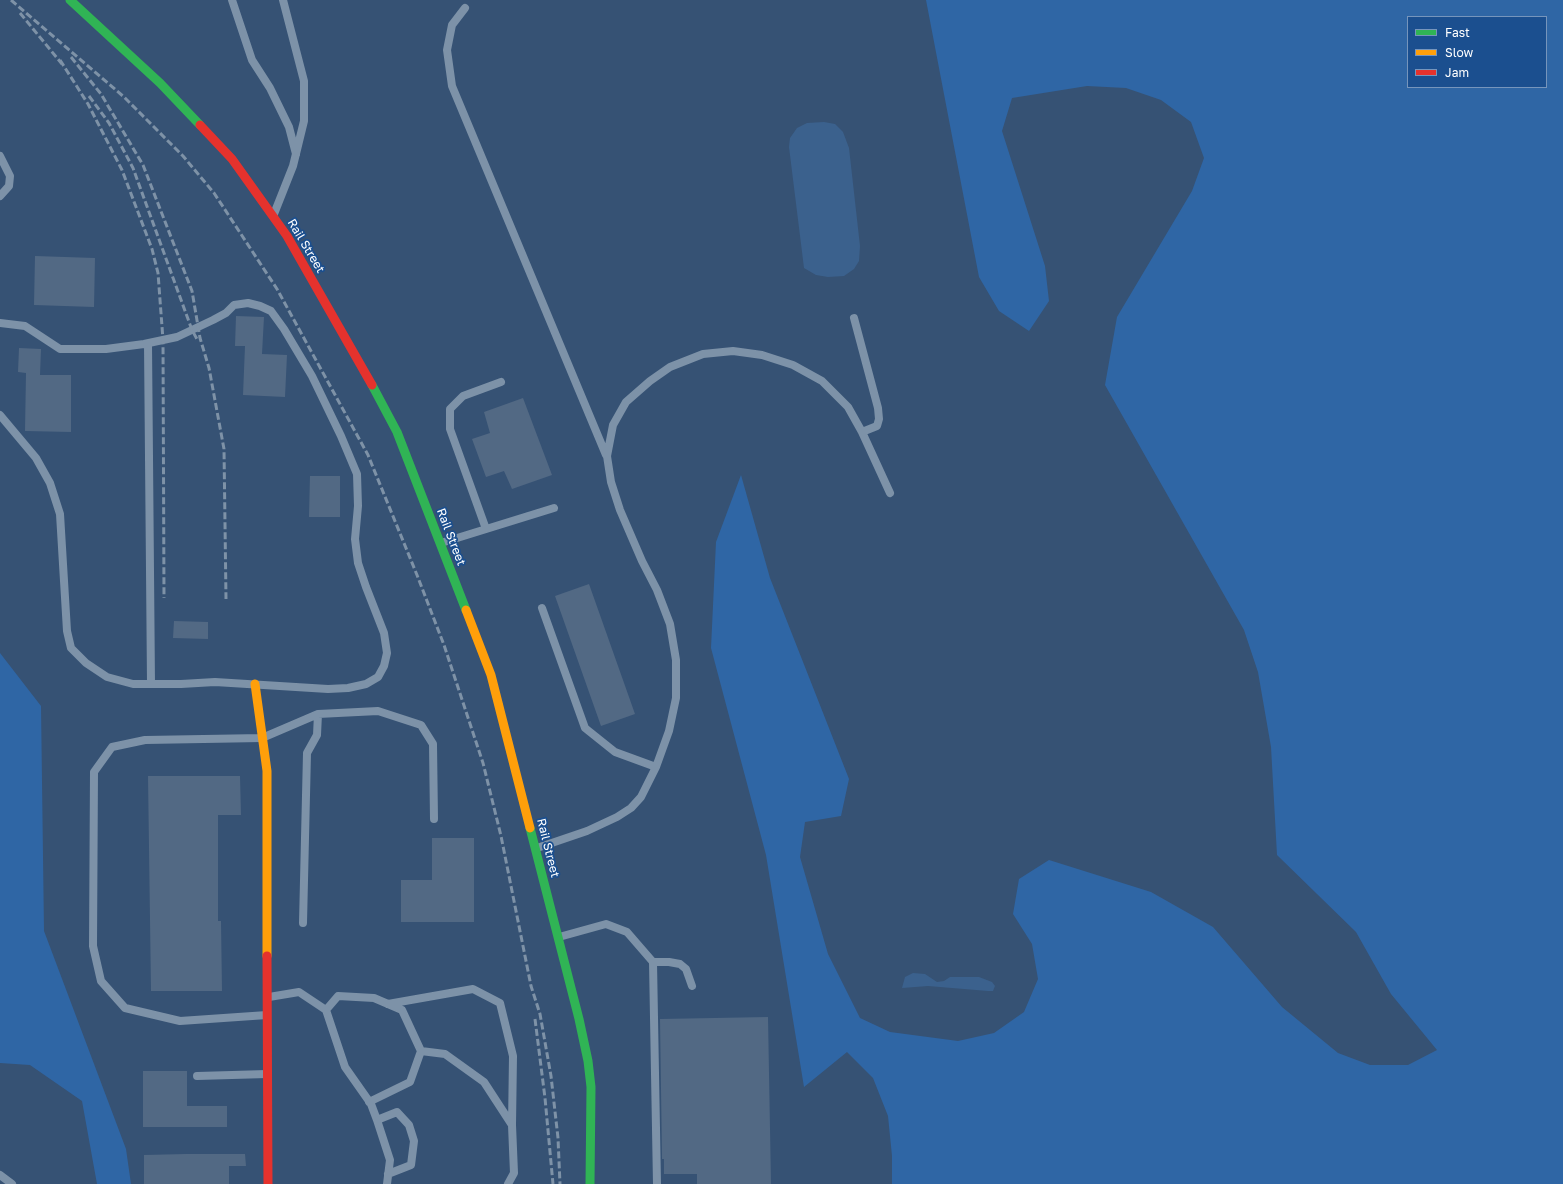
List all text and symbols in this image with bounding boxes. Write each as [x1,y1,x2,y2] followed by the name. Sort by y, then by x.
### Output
[1407,16,1547,88] legend
[1445,25,1470,40] text: Fast
[1445,45,1473,60] text: Slow
[1445,65,1469,80] text: Jam
[284,216,328,276] street label: Rail Street
[433,506,469,568] street label: Rail Street
[534,817,562,879] street label: Rail Street

